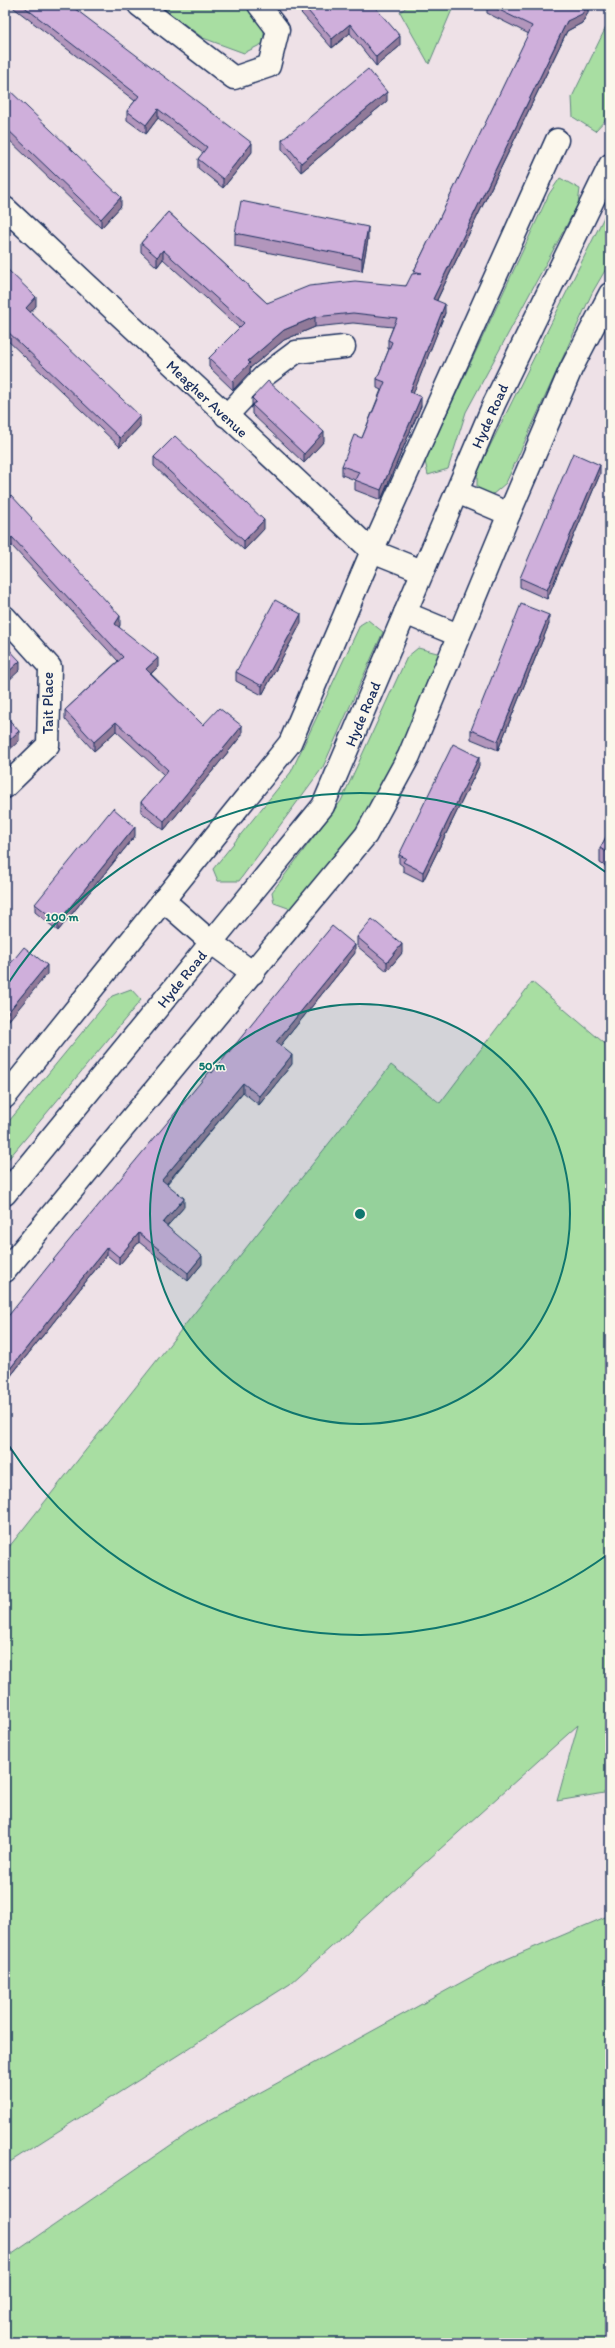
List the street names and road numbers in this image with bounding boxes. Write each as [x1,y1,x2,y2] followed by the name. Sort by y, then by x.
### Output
[162,357,252,441] street label: Meagher Avenue
[468,381,512,451] street label: Hyde Road
[39,672,57,734] street label: Tait Place
[341,679,385,749] street label: Hyde Road
[153,947,211,1011] street label: Hyde Road

